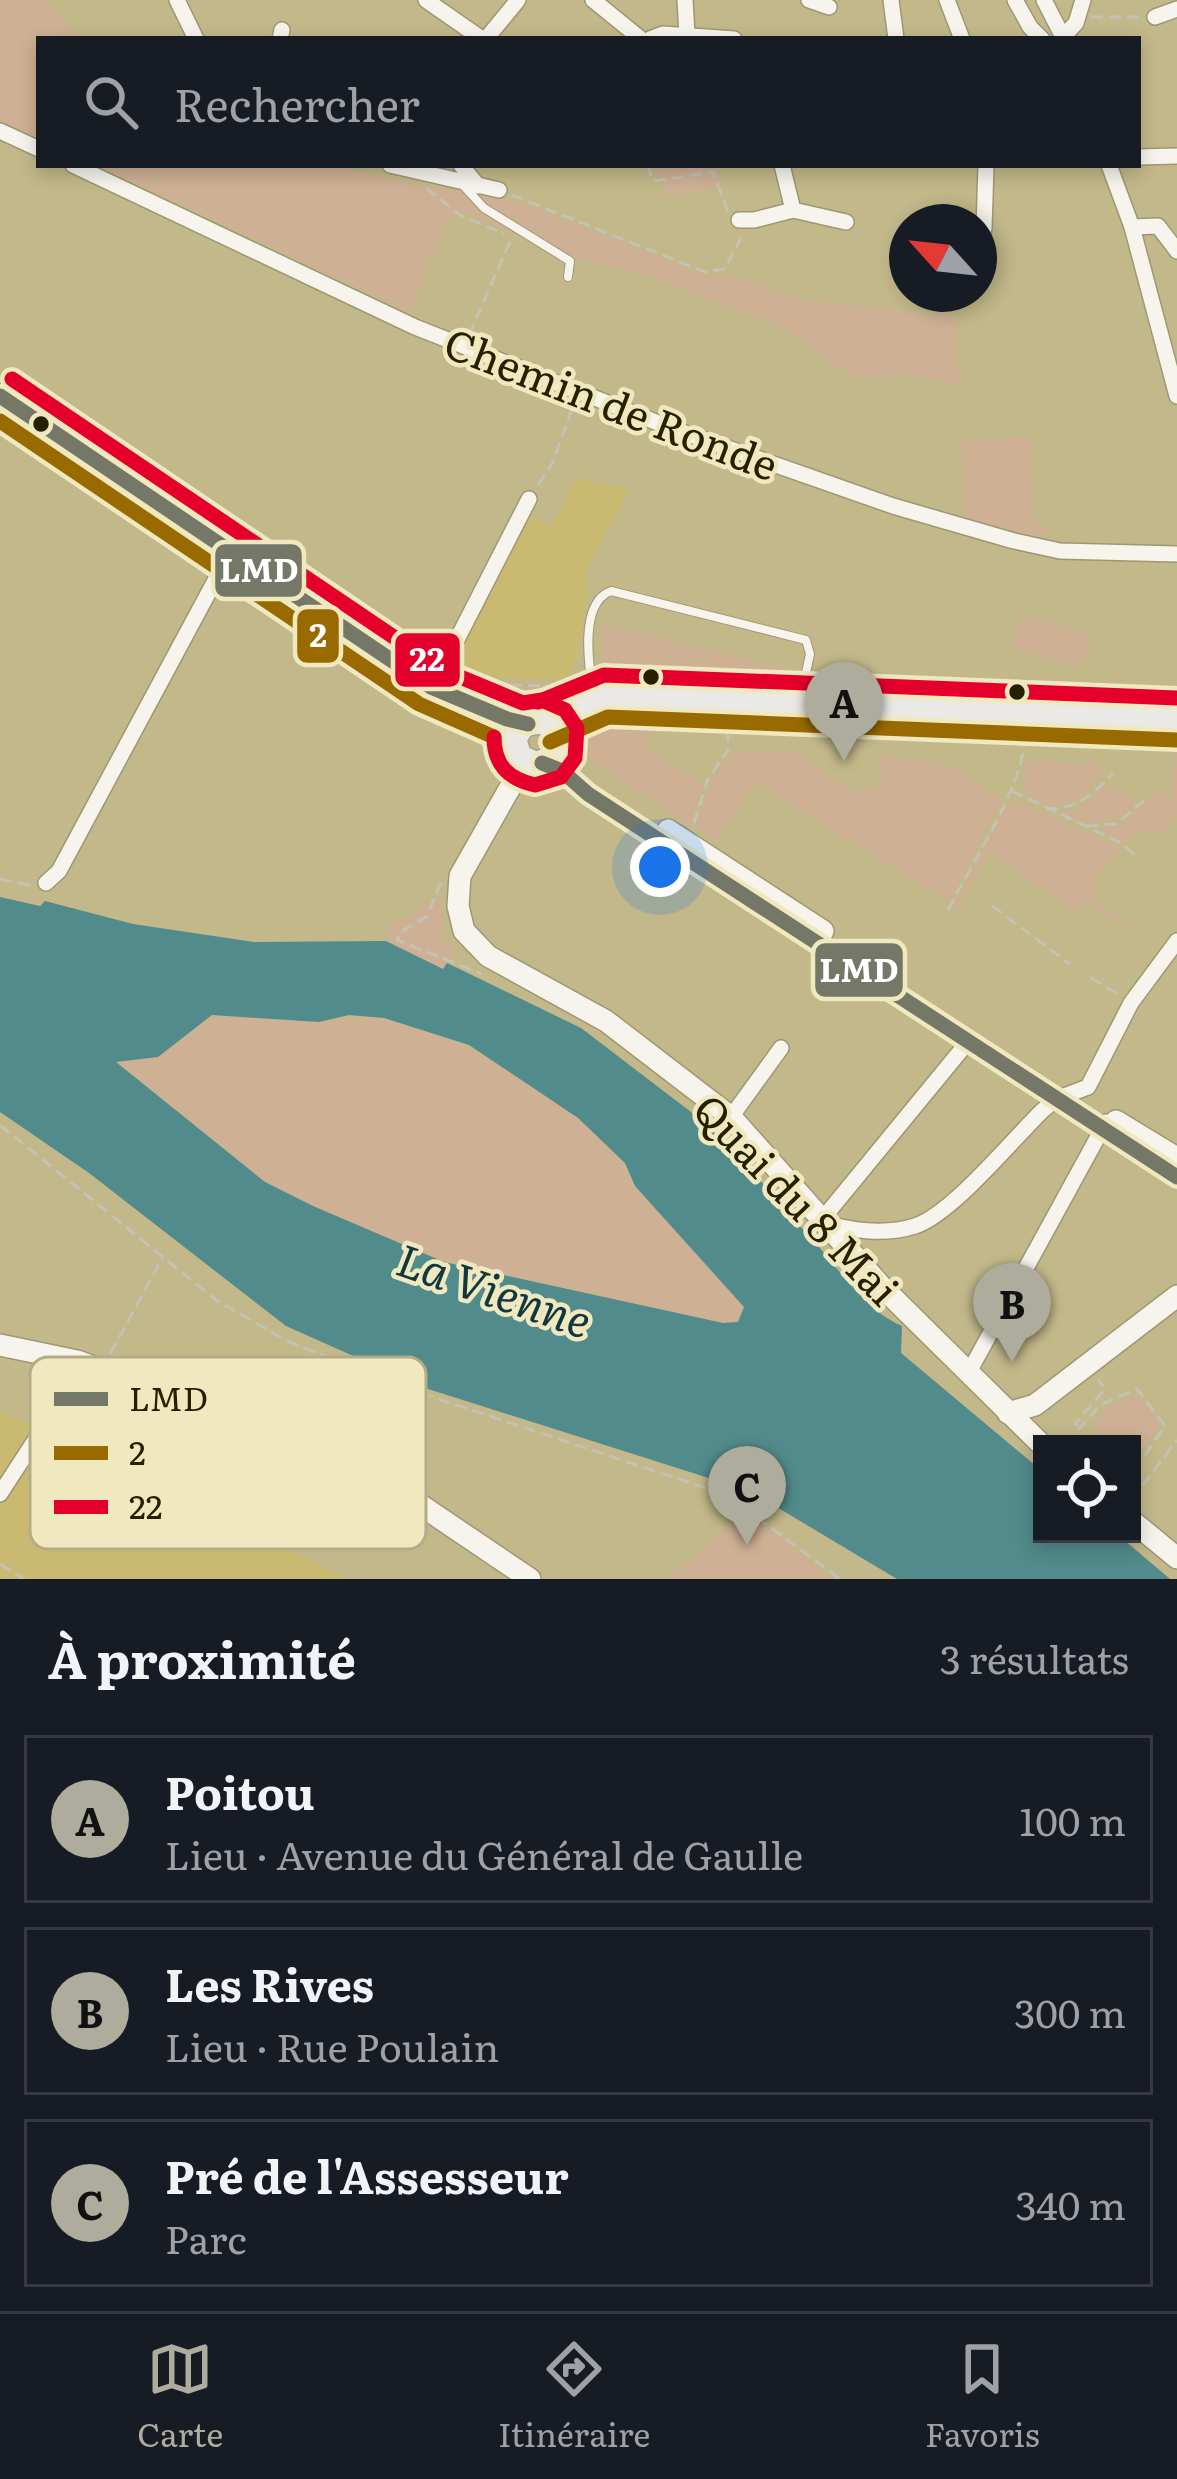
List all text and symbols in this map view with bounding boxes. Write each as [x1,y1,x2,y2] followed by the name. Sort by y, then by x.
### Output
[36,36,1141,168] search box
[78,69,144,135] icon: search
[174,69,420,136] text: Rechercher
[889,204,997,312] north arrow
[436,310,788,494] street label: Chemin de Ronde
[30,413,52,435] unlabelled marker
[213,542,304,599] line badge: LMD
[219,543,299,592] text: LMD
[295,607,341,665] line badge: 2
[309,608,327,657] text: 2
[393,631,462,689] line badge: 22
[409,632,445,681] text: 22
[805,662,883,761] pin: A
[640,666,662,688] unlabelled marker
[1006,681,1028,703] unlabelled marker
[630,837,690,897] your location
[813,941,905,999] line badge: LMD
[819,943,899,992] text: LMD
[681,1078,915,1318] street label: Quai du 8 Mai
[389,1224,601,1352] water label: La Vienne
[973,1263,1051,1362] pin: B
[30,1357,426,1549] legend
[129,1372,208,1421] text: LMD
[129,1426,146,1475] text: 2
[1033,1435,1141,1543] map controls
[1033,1435,1141,1543] button: locate
[708,1446,786,1545] pin: C
[129,1480,162,1529] text: 22
[48,1619,356,1695] text: À proximité
[940,1628,1129,1686] text: 3 résultats
[165,1757,315,1824] text: Poitou
[75,1790,105,1848] text: A
[1019,1790,1126,1848] text: 100 m
[165,1824,803,1882] text: Lieu · Avenue du Général de Gaulle
[165,1949,374,2016] text: Les Rives
[77,1982,103,2040] text: B
[1014,1982,1126,2040] text: 300 m
[165,2016,499,2074] text: Lieu · Rue Poulain
[165,2141,569,2208] text: Pré de l'Assesseur
[76,2174,104,2232] text: C
[1015,2174,1126,2232] text: 340 m
[165,2208,247,2266] text: Parc
[137,2336,223,2457] tab: Carte
[498,2336,650,2457] tab: Itinéraire
[925,2336,1040,2457] tab: Favoris

